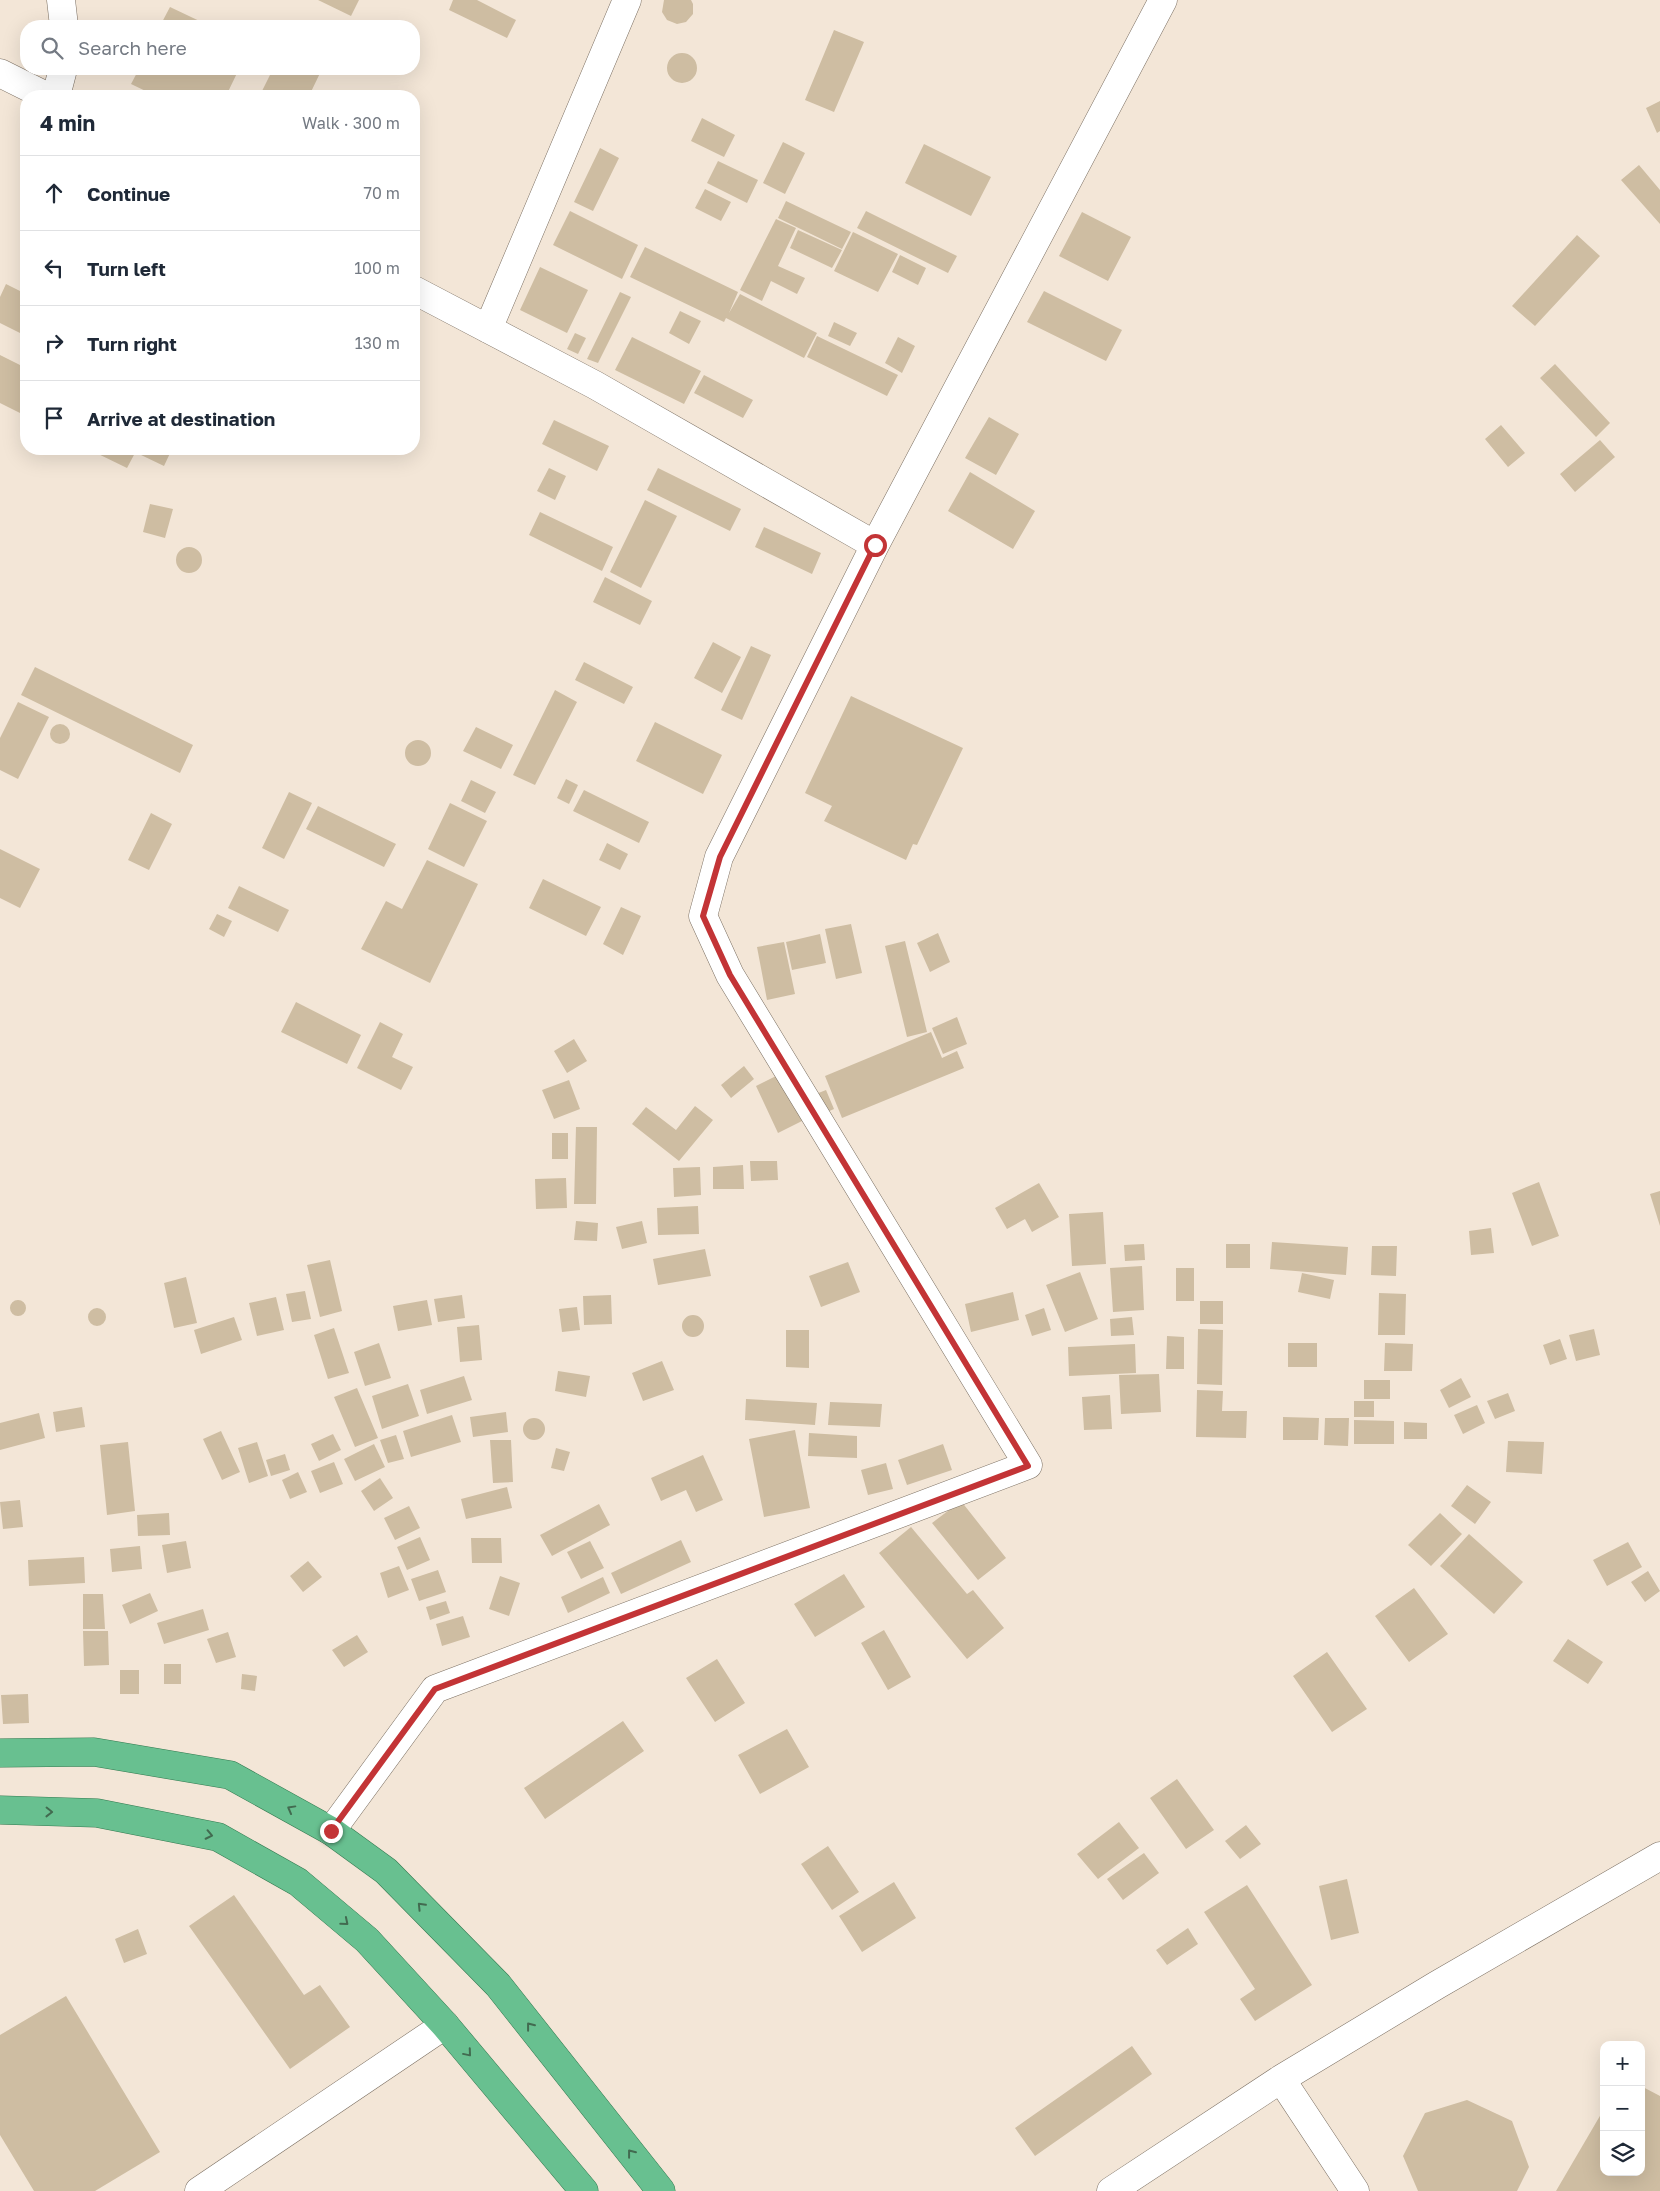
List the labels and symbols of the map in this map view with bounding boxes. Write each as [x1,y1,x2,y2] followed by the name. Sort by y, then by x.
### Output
[864,534,887,557] route start
[288,1805,297,1815] one-way arrow
[45,1806,53,1817] one-way arrow
[320,1820,343,1843] route end
[204,1830,213,1840] one-way arrow
[417,1902,426,1911] one-way arrow
[339,1916,348,1924] one-way arrow
[527,2022,536,2031] one-way arrow
[462,2047,471,2056] one-way arrow
[628,2149,637,2159] one-way arrow

